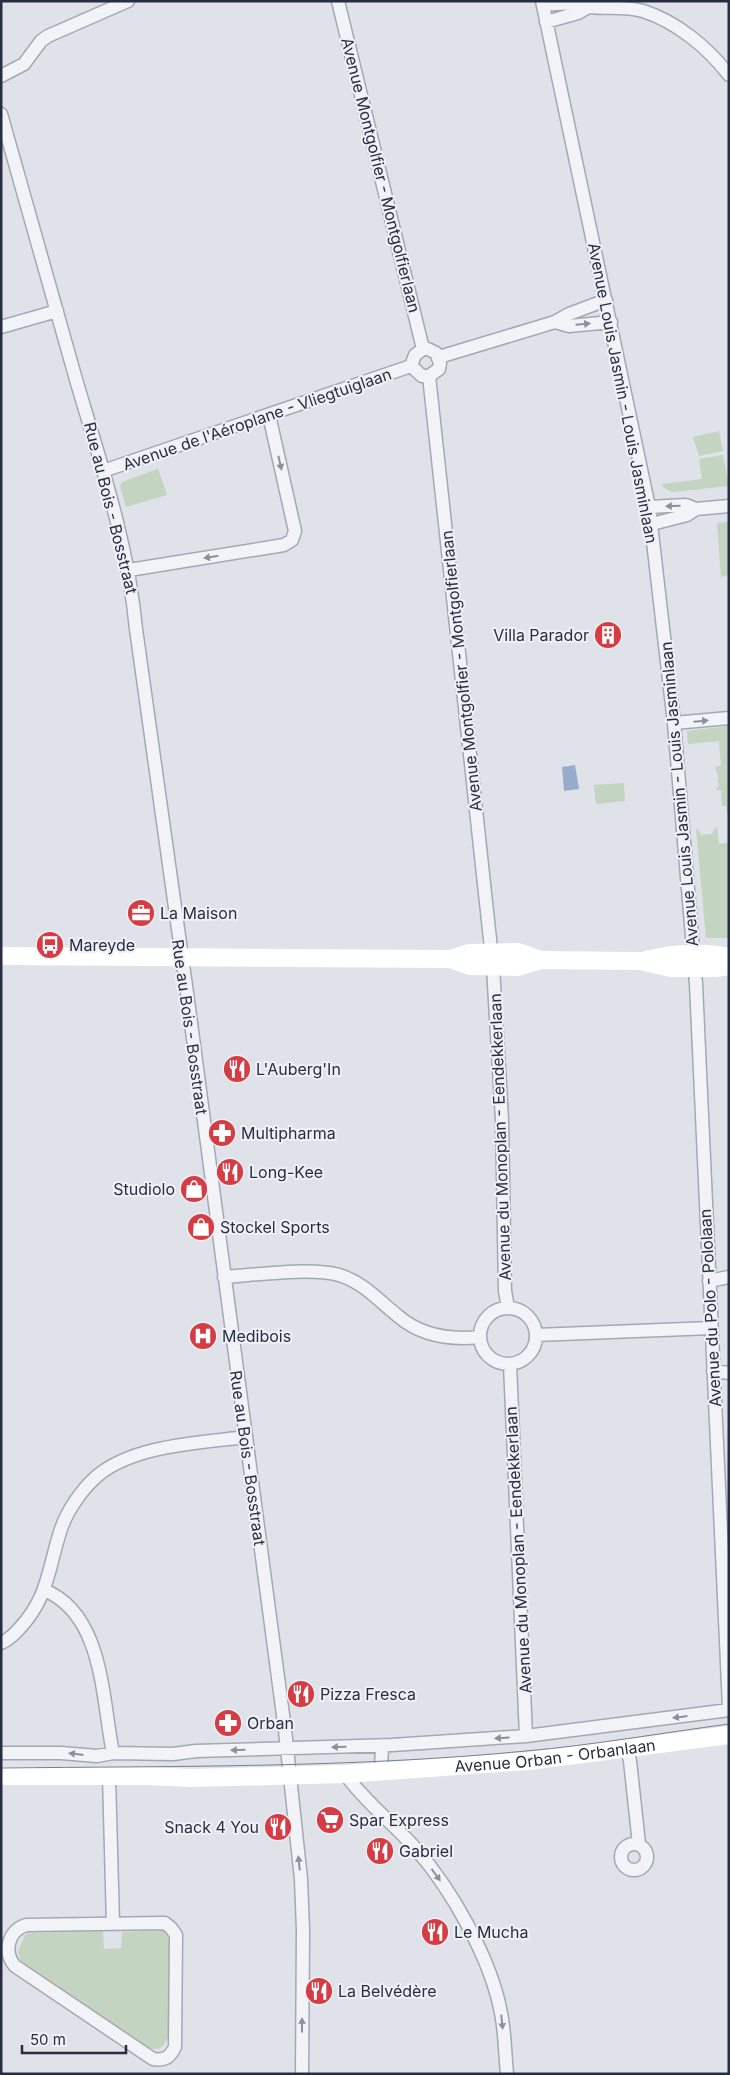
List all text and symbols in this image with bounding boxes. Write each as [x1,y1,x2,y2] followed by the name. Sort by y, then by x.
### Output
[337,35,425,315] street label: Avenue Montgolfier - Montgolfierlaan
[584,241,662,545] street label: Avenue Louis Jasmin - Louis Jasminlaan
[575,320,591,328] one-way arrow
[120,363,394,475] street label: Avenue de l'Aéroplane - Vliegtuiglaan
[80,420,142,596] street label: Rue au Bois - Bosstraat
[276,455,284,470] one-way arrow
[664,502,680,510] one-way arrow
[436,529,486,813] street label: Avenue Montgolfier - Montgolfierlaan
[202,553,218,561] one-way arrow
[593,620,623,650] building icon: Villa Parador
[493,625,589,645] place label: Villa Parador
[656,641,702,947] street label: Avenue Louis Jasmin - Louis Jasminlaan
[694,716,710,724] one-way arrow
[126,898,156,928] office icon: La Maison
[160,903,237,923] place label: La Maison
[35,930,65,960] bus stop icon: Mareyde
[69,935,135,955] place label: Mareyde
[168,938,212,1116] street label: Rue au Bois - Bosstraat
[485,993,515,1281] street label: Avenue du Monoplan - Eendekkerlaan
[222,1054,252,1084] restaurant icon: L'Auberg'In
[256,1059,341,1079] place label: L'Auberg'In
[207,1118,237,1148] pharmacy icon: Multipharma
[241,1123,336,1143] place label: Multipharma
[215,1157,245,1187] restaurant icon: Long-Kee
[249,1162,323,1182] place label: Long-Kee
[179,1174,209,1204] shop icon: Studiolo
[113,1179,175,1199] place label: Studiolo
[695,1208,725,1408] street label: Avenue du Polo - Pololaan
[186,1212,216,1242] shop icon: Stockel Sports
[220,1217,330,1237] place label: Stockel Sports
[188,1321,218,1351] hospital icon: Medibois
[222,1326,291,1346] place label: Medibois
[226,1369,270,1547] street label: Rue au Bois - Bosstraat
[500,1406,536,1694] street label: Avenue du Monoplan - Eendekkerlaan
[286,1679,316,1709] restaurant icon: Pizza Fresca
[320,1684,416,1704] place label: Pizza Fresca
[213,1708,243,1738] pharmacy icon: Orban
[247,1713,294,1733] place label: Orban
[672,1713,688,1721] one-way arrow
[493,1734,509,1742] one-way arrow
[454,1735,657,1776] street label: Avenue Orban - Orbanlaan
[331,1743,347,1751] one-way arrow
[230,1746,246,1754] one-way arrow
[67,1750,83,1758] one-way arrow
[315,1805,345,1835] supermarket icon: Spar Express
[349,1810,449,1830] place label: Spar Express
[263,1812,293,1842] restaurant icon: Snack 4 You
[164,1817,259,1837] place label: Snack 4 You
[365,1836,395,1866] restaurant icon: Gabriel
[399,1841,453,1861] place label: Gabriel
[295,1854,303,1870] one-way arrow
[430,1869,440,1882] one-way arrow
[420,1917,450,1947] restaurant icon: Le Mucha
[454,1922,528,1942] place label: Le Mucha
[304,1976,334,2006] restaurant icon: La Belvédère
[338,1981,437,2001] place label: La Belvédère
[498,2014,506,2030] one-way arrow
[298,2017,306,2033] one-way arrow
[22,2022,126,2054] scale bar
[30,2030,66,2049] text: 50 m

